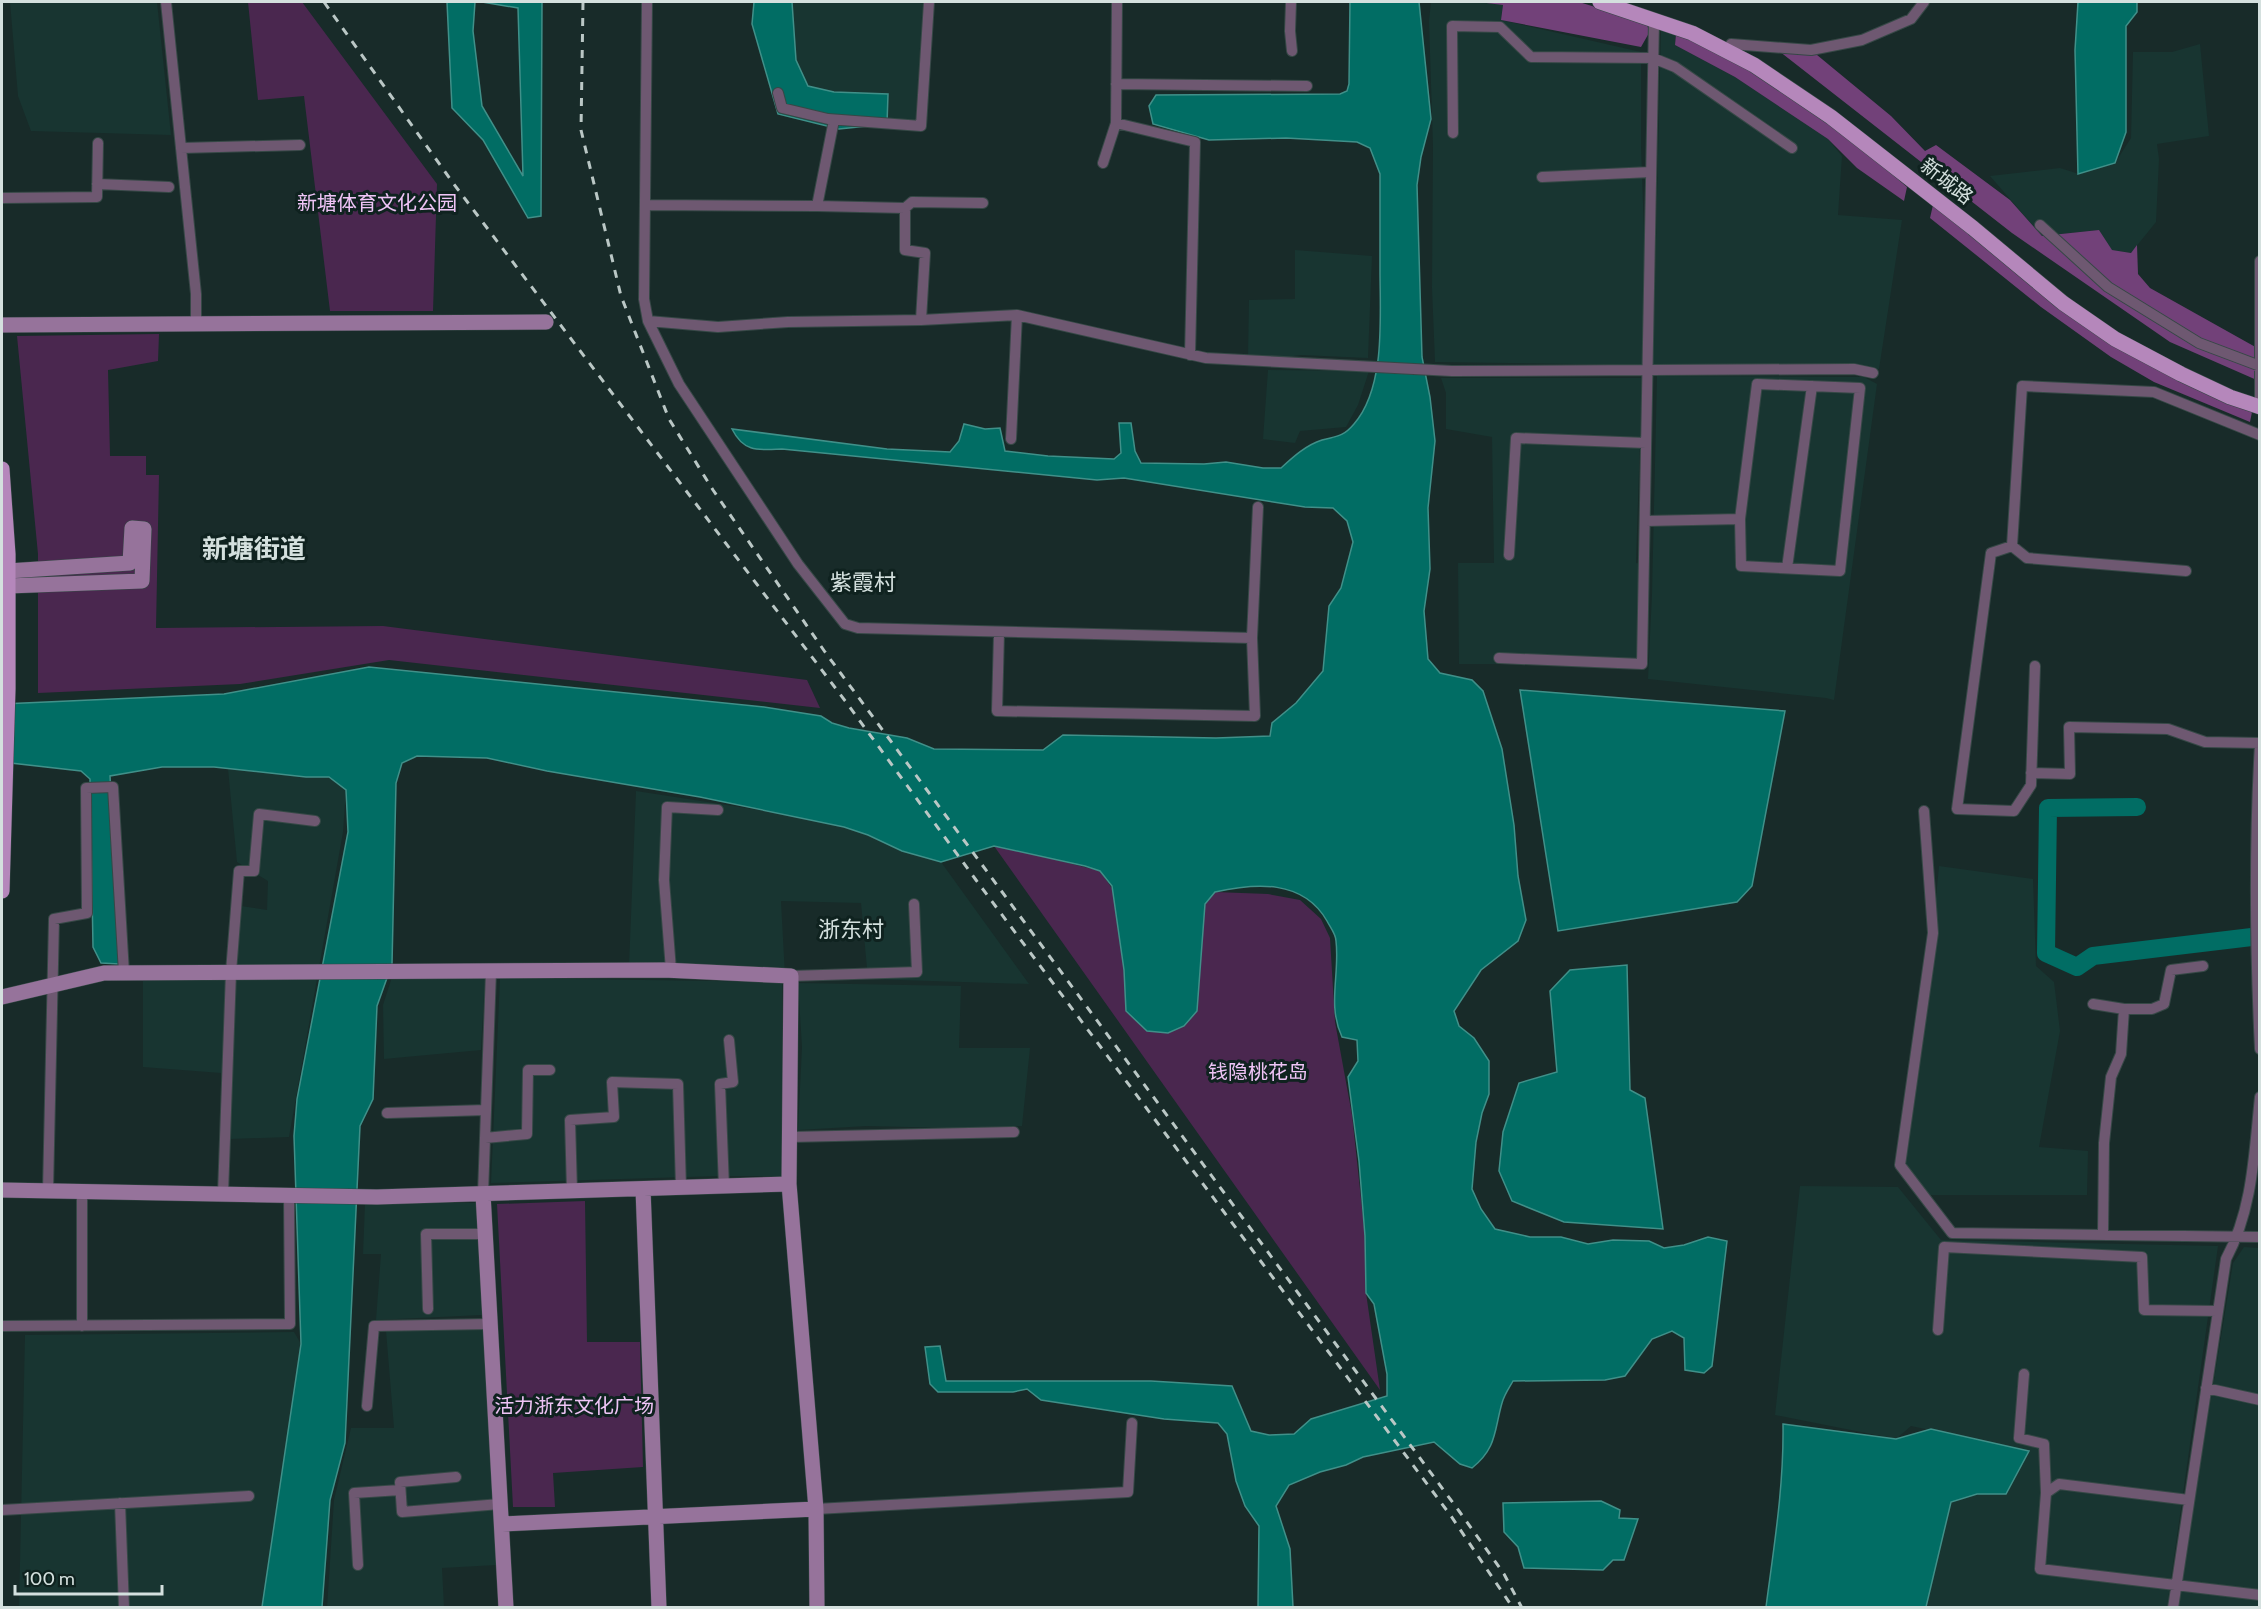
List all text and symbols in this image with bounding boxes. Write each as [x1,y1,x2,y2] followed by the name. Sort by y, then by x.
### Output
[1916,153,1978,209] street label: 新城路
[297,191,457,215] park label: 新塘体育文化公园
[202,533,306,565] district label: 新塘街道
[830,569,896,596] district label: 紫霞村
[818,916,884,943] district label: 浙东村
[1208,1060,1308,1084] park label: 钱隐桃花岛
[494,1394,654,1418] park label: 活力浙东文化广场
[15,1558,162,1596] scale bar
[24,1568,75,1590] text: 100 m

